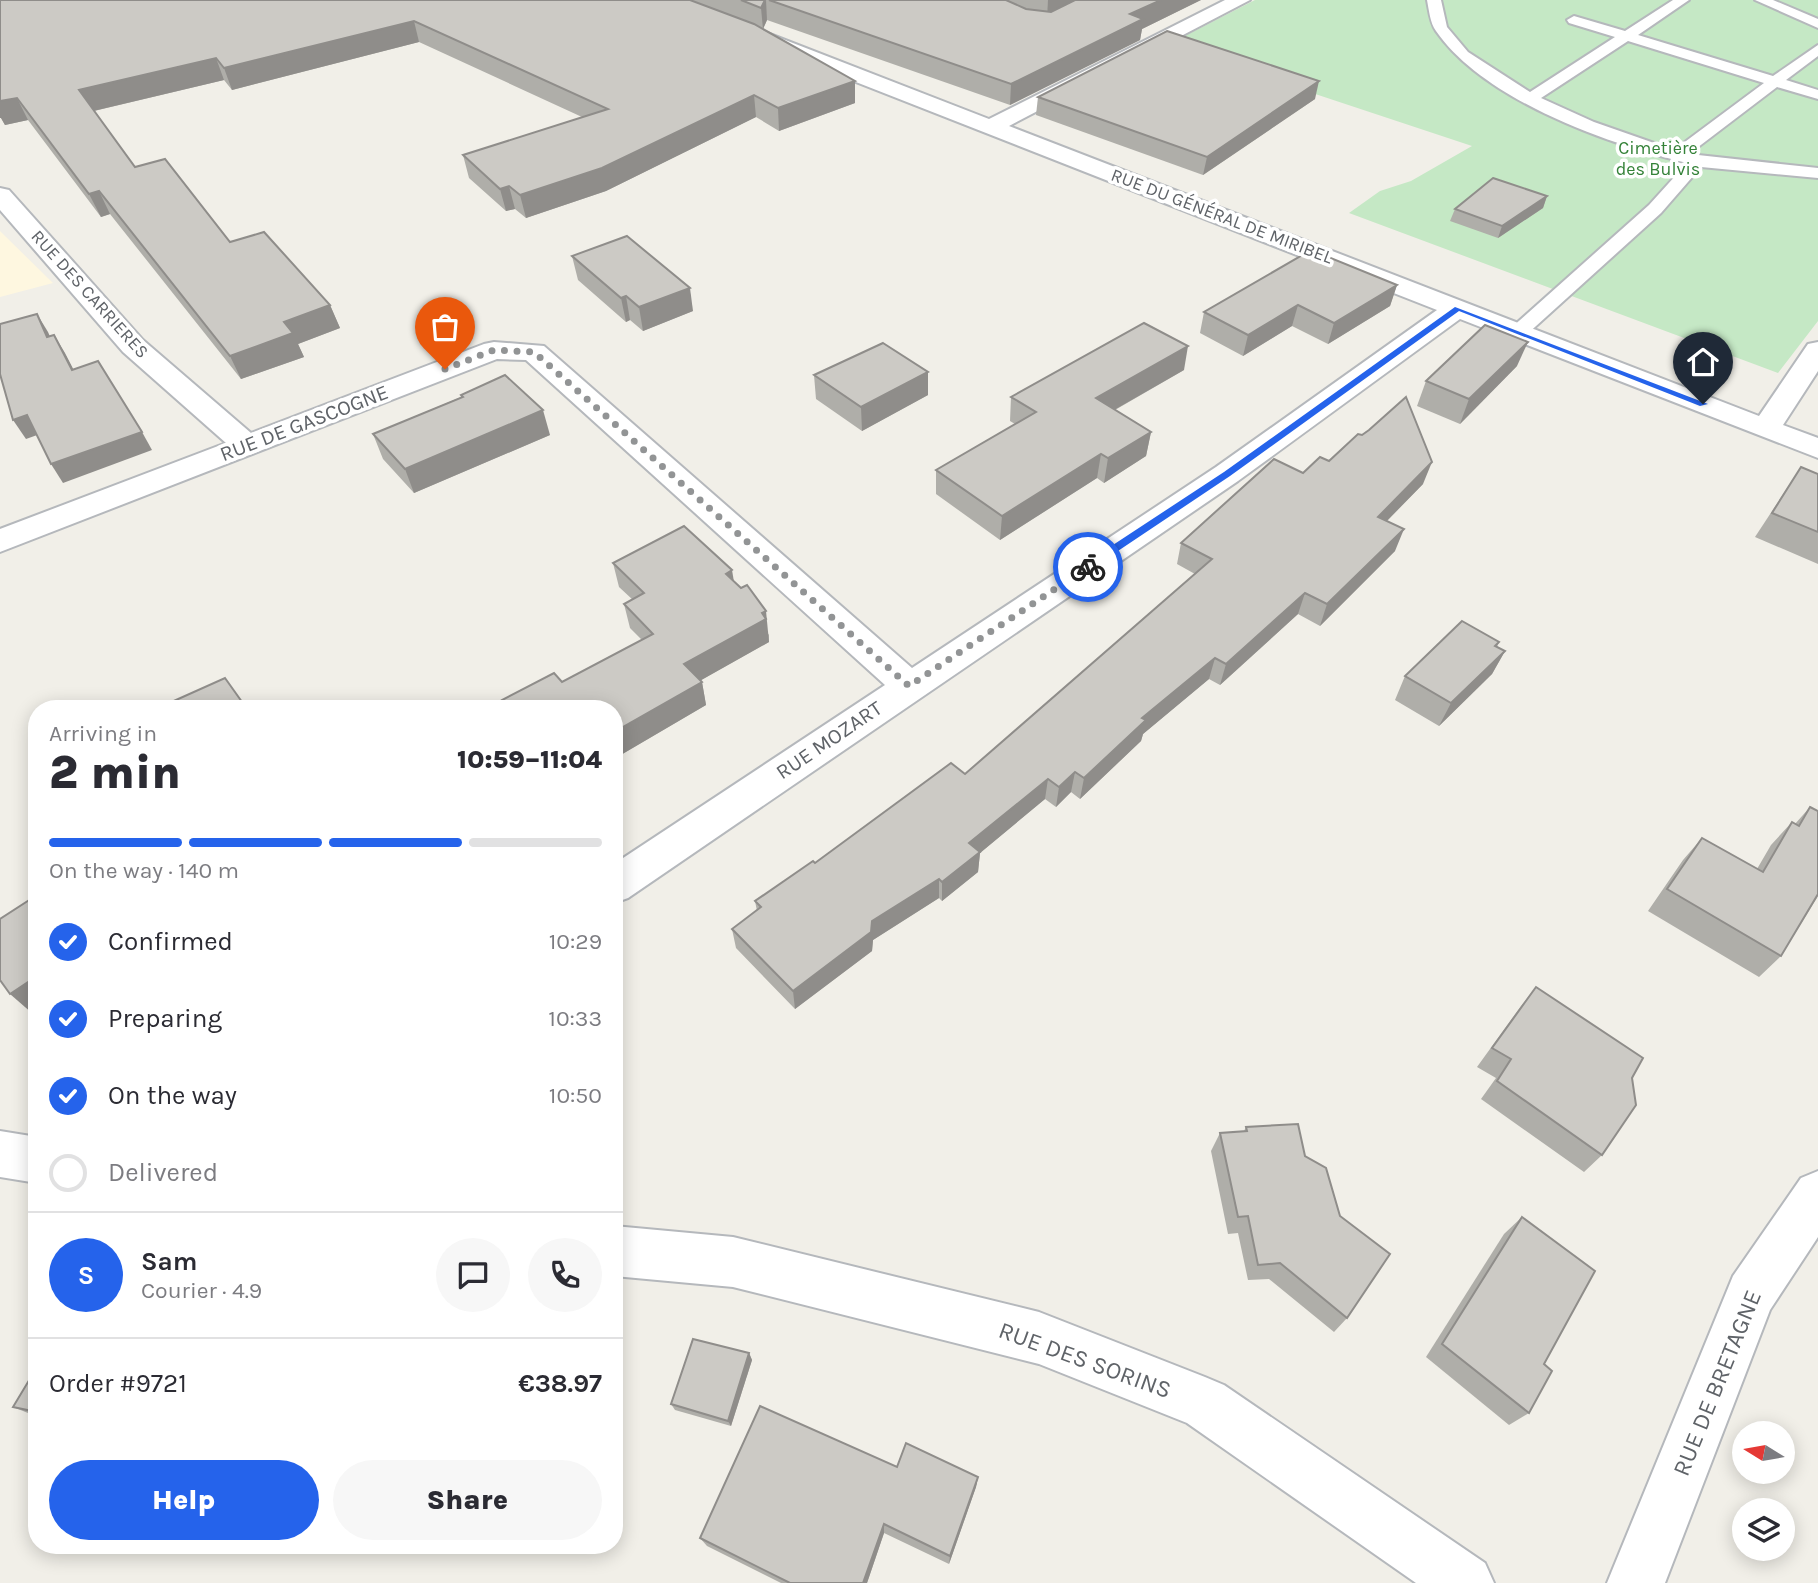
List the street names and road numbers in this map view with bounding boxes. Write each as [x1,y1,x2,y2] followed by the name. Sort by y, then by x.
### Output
[1108,163,1337,269] street label: RUE DU GÉNÉRAL DE MIRIBEL
[27,225,153,363] street label: RUE DES CARRIERES
[216,380,392,466] street label: RUE DE GASCOGNE
[771,696,887,784] street label: RUE MOZART
[1667,1286,1767,1480] street label: RUE DE BRETAGNE
[995,1316,1175,1404] street label: RUE DES SORINS

